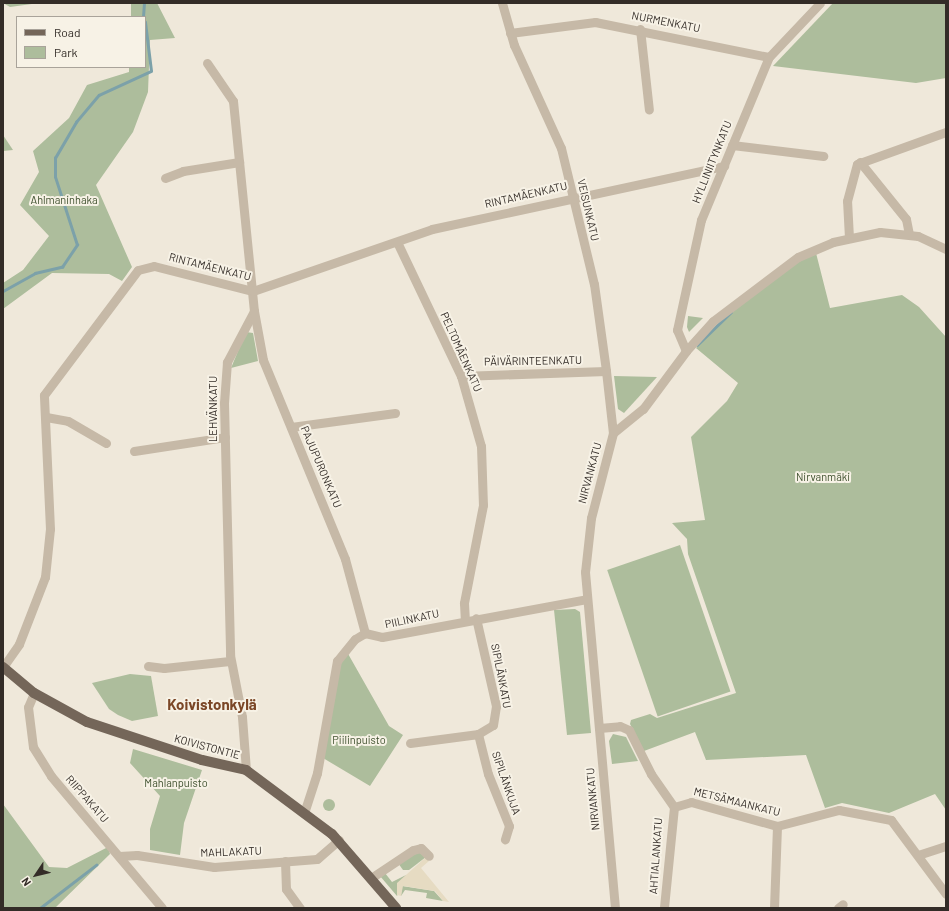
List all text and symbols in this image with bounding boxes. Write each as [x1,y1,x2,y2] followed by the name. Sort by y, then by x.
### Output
[631,9,701,35] street label: NURMENKATU
[16,16,146,68] legend
[54,25,81,39] text: Road
[54,45,78,59] text: Park
[689,119,735,205] street label: HYLLINIITYNKATU
[574,178,602,242] street label: VEISUNKATU
[483,179,569,211] street label: RINTAMÄENKATU
[30,193,98,207] park label: Ahlmaninhaka
[167,250,253,284] street label: RINTAMÄENKATU
[437,310,485,394] street label: PELTOMÄENKATU
[484,354,582,368] street label: PÄIVÄRINTEENKATU
[206,376,220,442] street label: LEHVÄNKATU
[298,424,344,510] street label: PAJUPURONKATU
[575,441,605,505] street label: NIRVANKATU
[796,470,850,484] park label: Nirvanmäki
[384,607,440,631] street label: PIILINKATU
[488,642,514,710] street label: SIPILÄNKATU
[167,696,257,714] district label: Koivistonkylä
[173,732,241,762] street label: KOIVISTONTIE
[332,733,386,747] park label: Piilinpuisto
[489,750,523,816] street label: SIPILÄNKUJA
[584,767,602,831] street label: NIRVANKATU
[63,773,111,825] street label: RIIPPAKATU
[144,776,208,790] park label: Mahlanpuisto
[692,785,782,819] street label: METSÄMAANKATU
[647,817,665,895] street label: AHTIALANKATU
[200,844,262,860] street label: MAHLAKATU
[16,855,56,895] north arrow
[18,875,33,889] text: N

